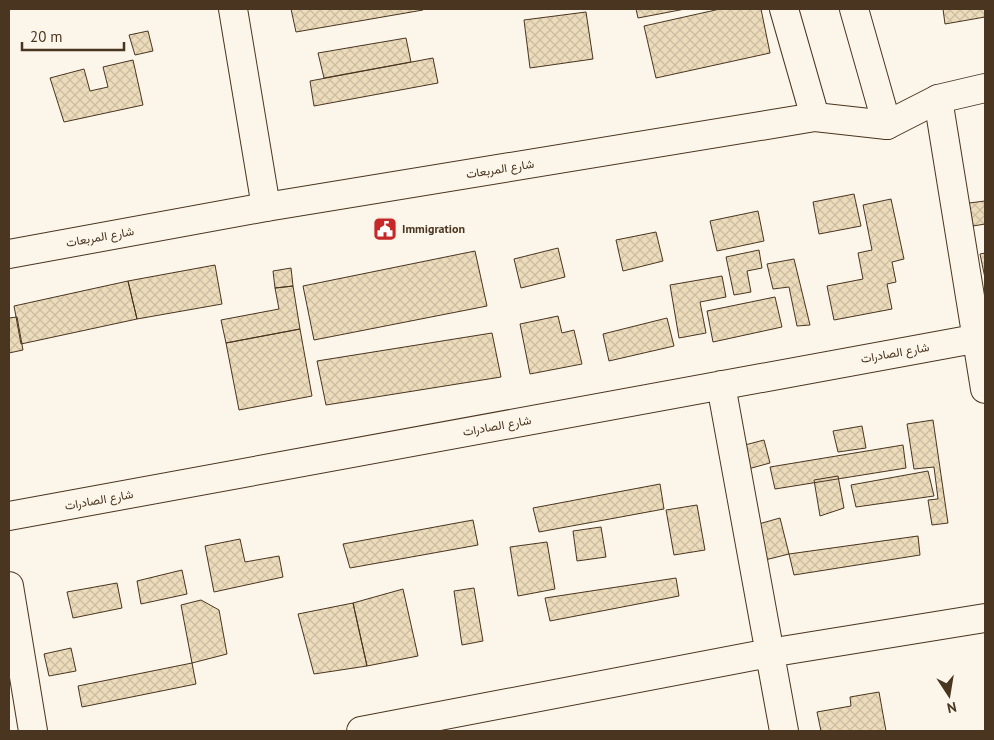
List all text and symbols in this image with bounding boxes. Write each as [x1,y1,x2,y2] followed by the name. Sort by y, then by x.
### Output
[22,20,125,52] scale bar
[30,27,63,46] text: 20 m
[465,156,535,183] street label: شارع المربعات
[372,216,398,242] public building icon: Immigration
[402,221,465,236] place label: Immigration
[65,223,135,252] street label: شارع المربعات
[859,339,931,368] street label: شارع الصادرات
[461,412,533,441] street label: شارع الصادرات
[63,486,135,515] street label: شارع الصادرات
[924,670,974,720] north arrow
[945,698,958,717] text: N

